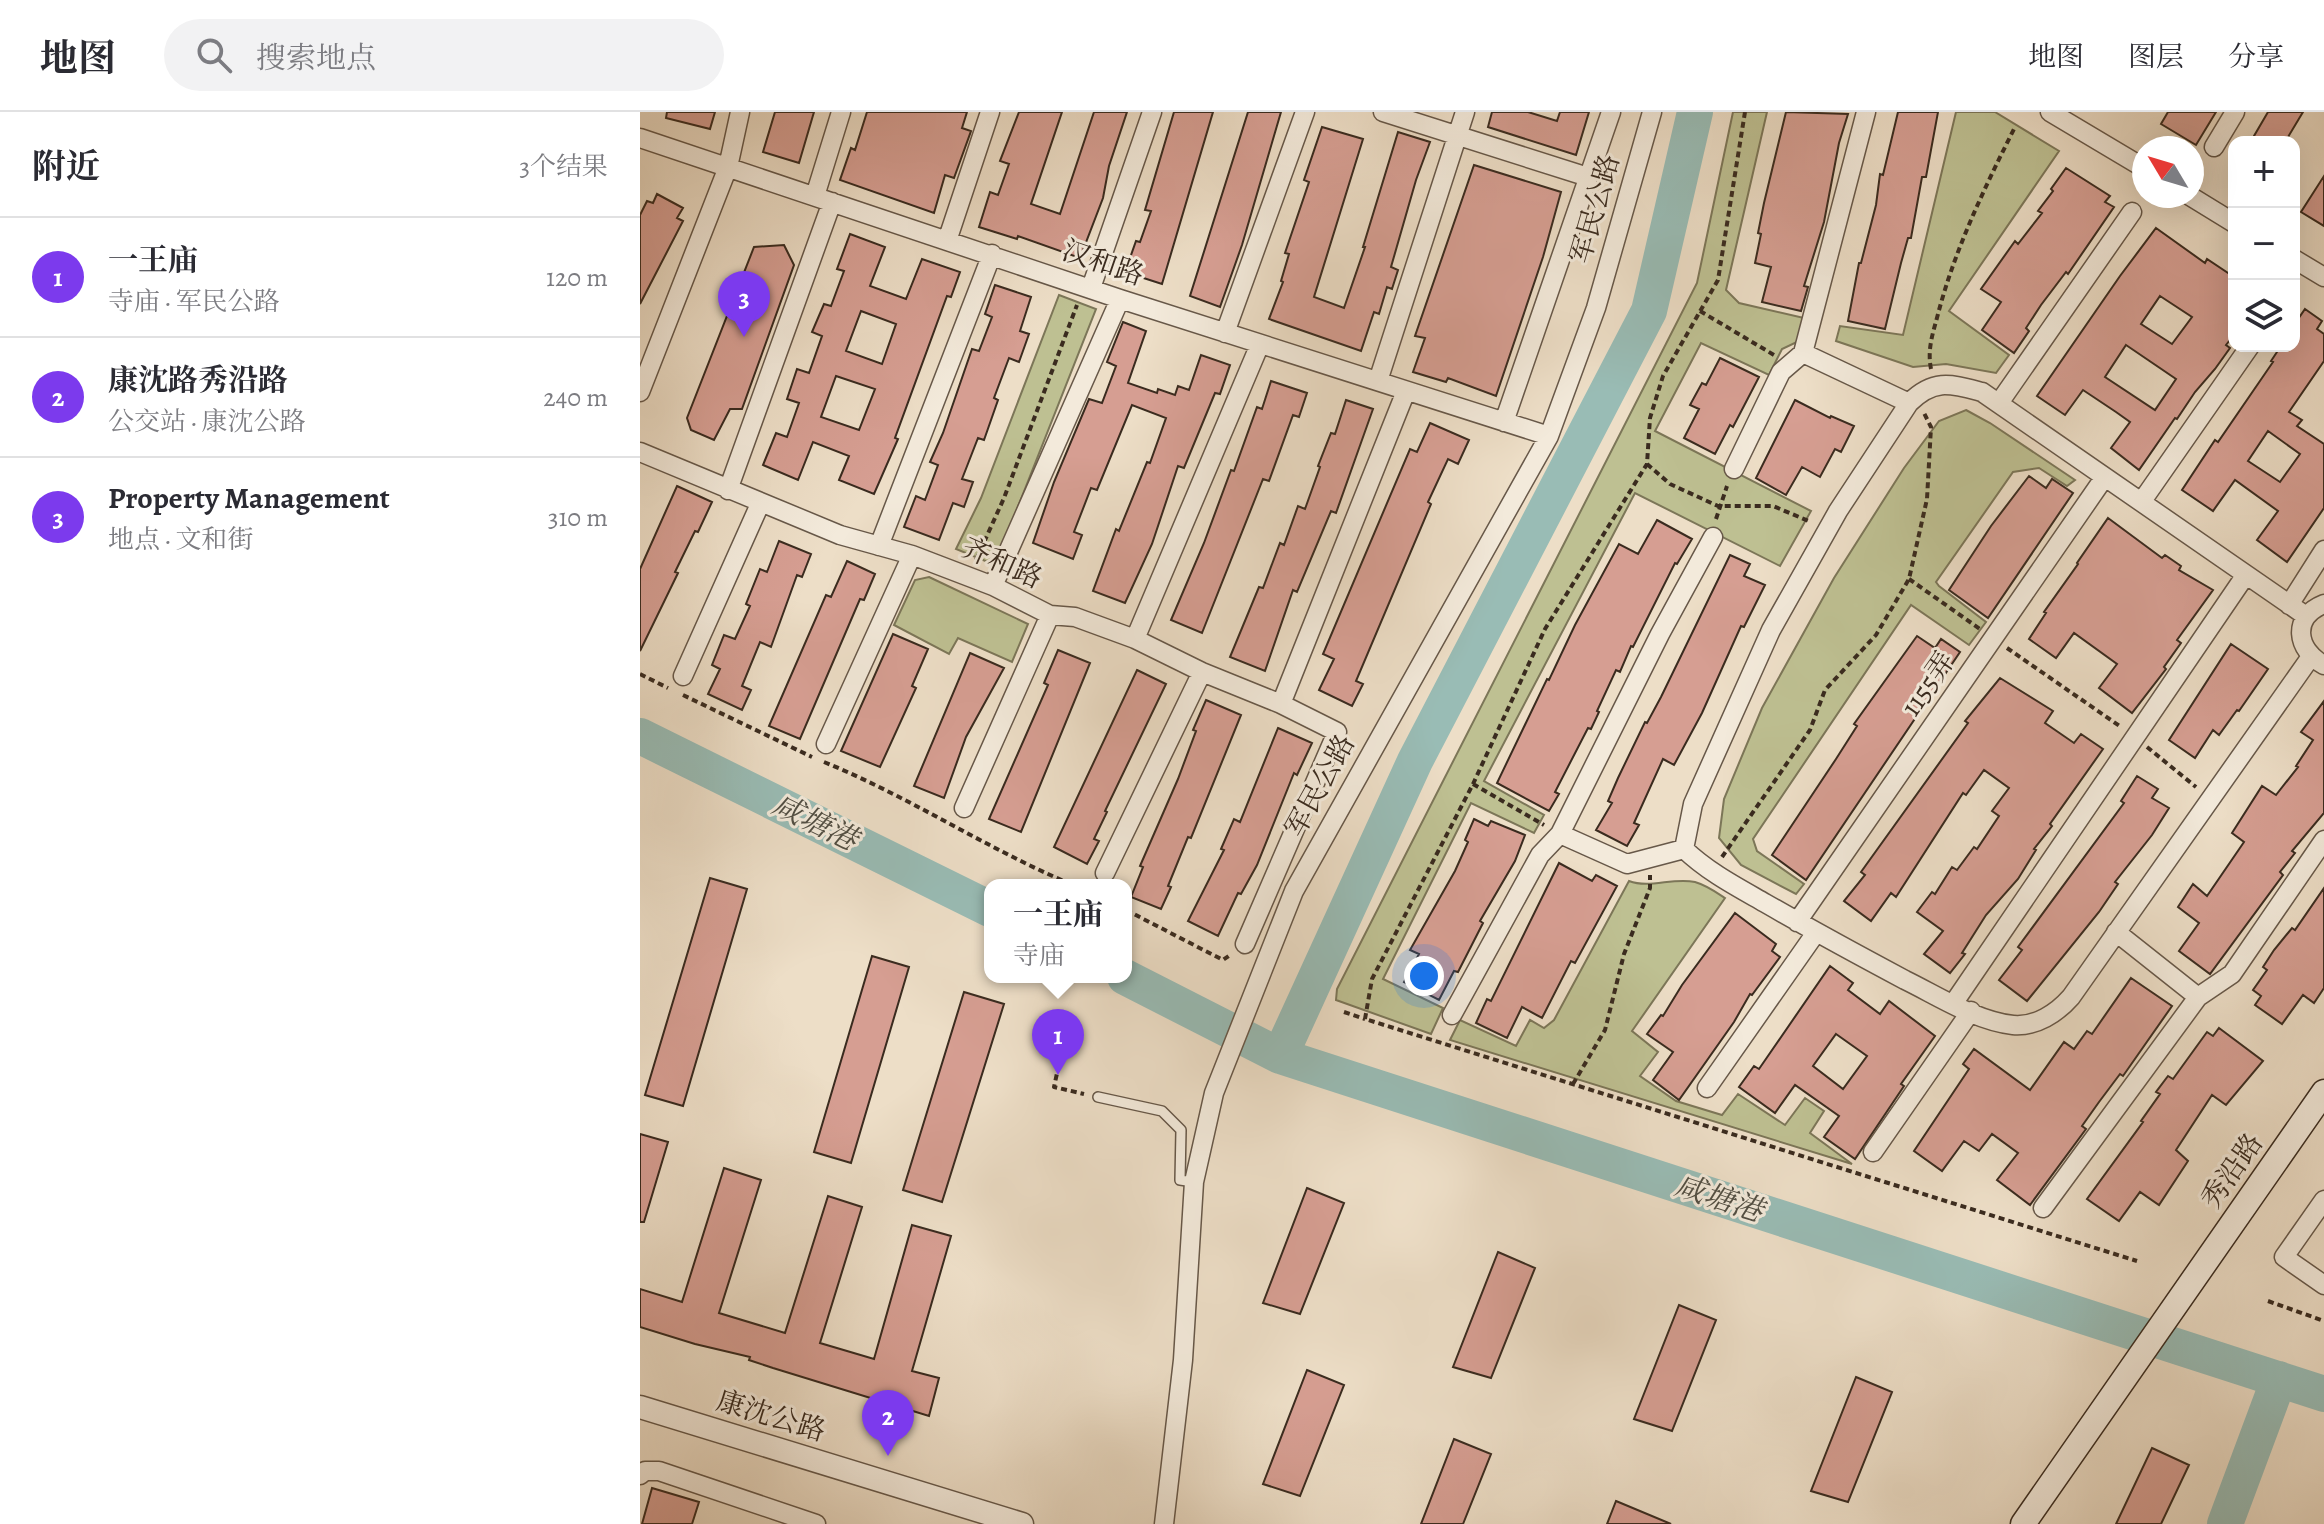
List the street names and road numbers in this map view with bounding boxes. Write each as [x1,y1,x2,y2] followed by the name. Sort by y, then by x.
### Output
[1561,150,1629,268] street label: 军民公路
[1057,231,1149,295] street label: 汉和路
[956,529,1048,597] street label: 齐和路
[1892,644,1964,724] street label: 1155弄
[1276,728,1364,844] street label: 军民公路
[2192,1126,2272,1216] street label: 秀沿路
[712,1381,830,1451] street label: 康沈公路

